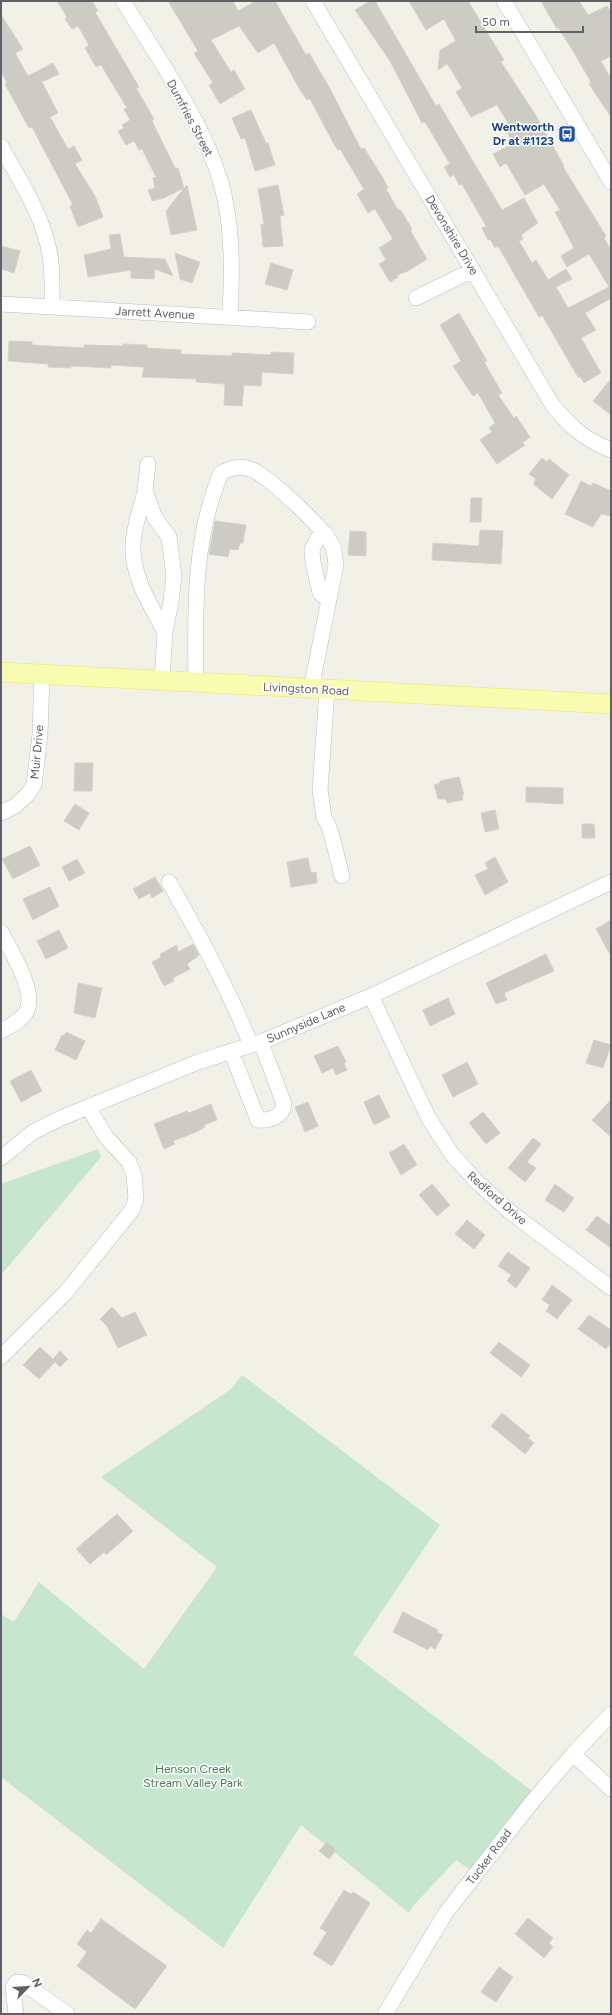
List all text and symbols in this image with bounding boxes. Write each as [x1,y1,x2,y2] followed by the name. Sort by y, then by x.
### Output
[476,8,583,34] scale bar
[482,15,510,29] text: 50 m
[164,77,216,159] street label: Dumfries Street
[491,120,554,148] place label: Wentworth Dr at #1123
[557,124,577,144] bus stop icon: Wentworth Dr at #1123
[423,192,482,278] street label: Devonshire Drive
[115,304,196,322] street label: Jarrett Avenue
[263,680,349,698] street label: Livingston Road
[28,724,46,780] street label: Muir Drive
[265,1000,348,1046] street label: Sunnyside Lane
[464,1168,530,1228] street label: Redford Drive
[143,1762,243,1790] park label: Henson Creek Stream Valley Park
[464,1826,514,1888] street label: Tucker Road
[8,1967,48,2007] north arrow
[29,1976,44,1990] text: N

